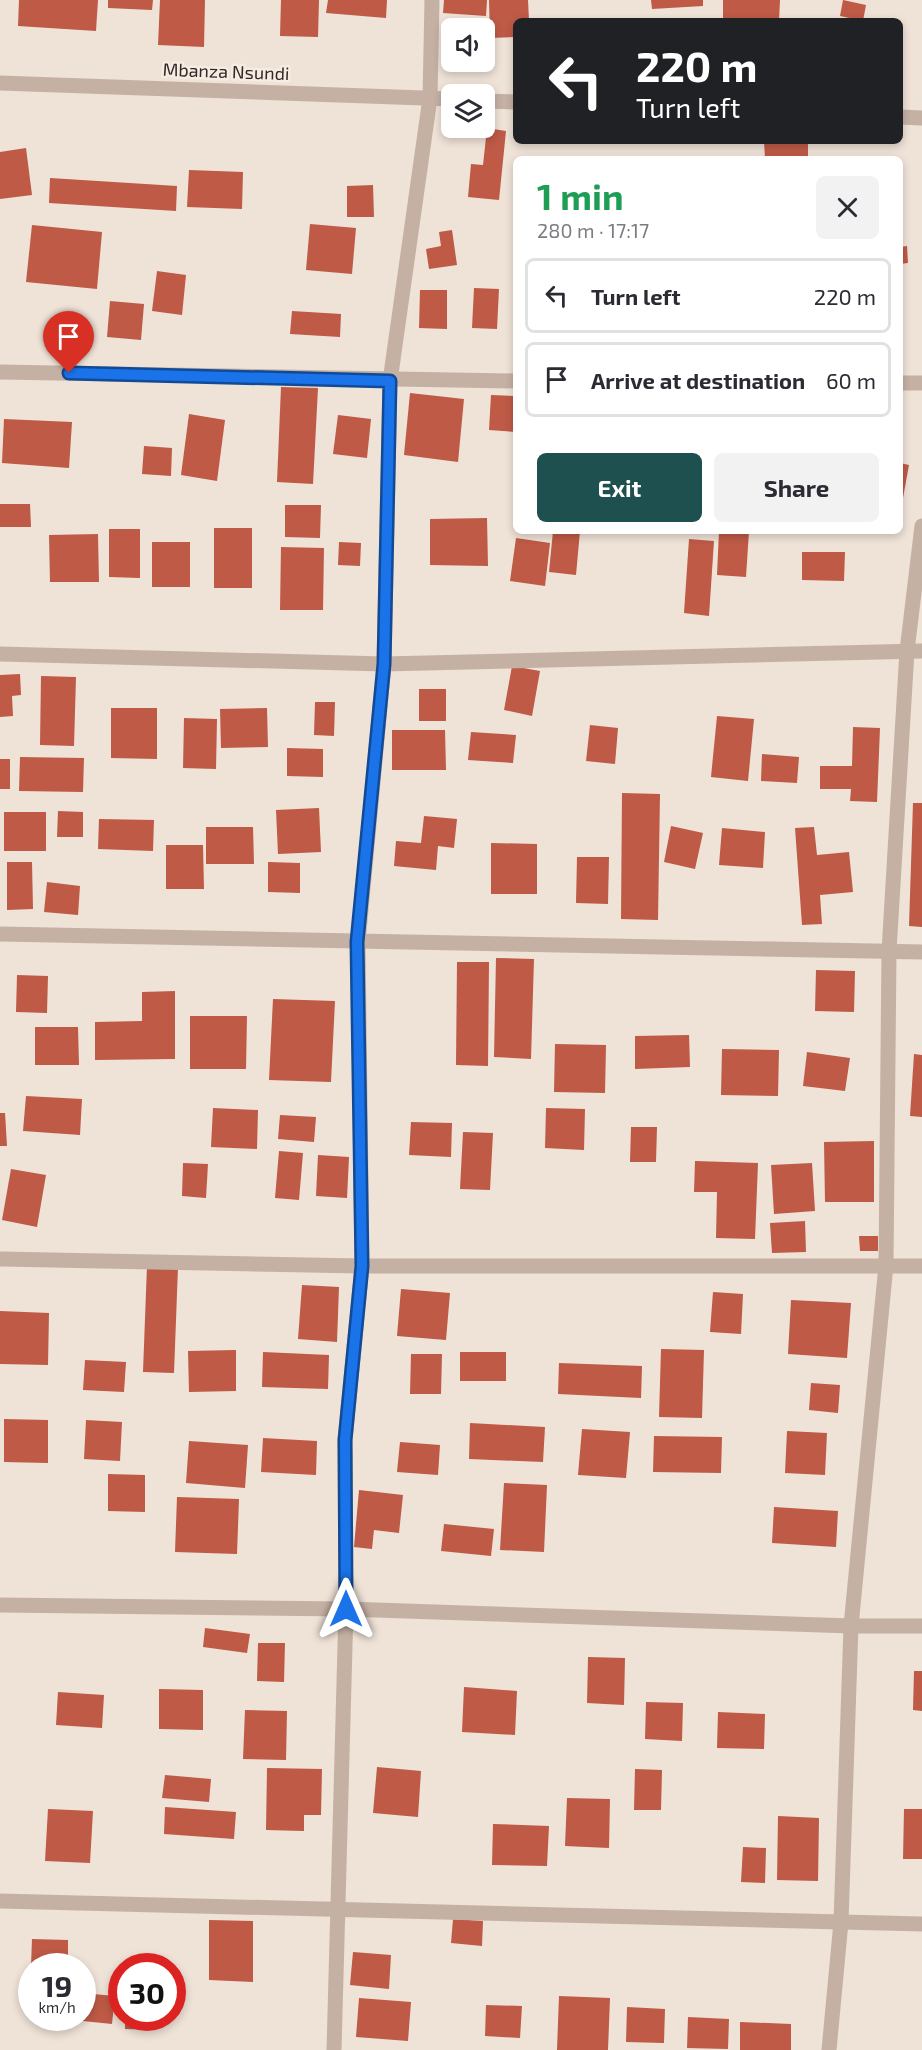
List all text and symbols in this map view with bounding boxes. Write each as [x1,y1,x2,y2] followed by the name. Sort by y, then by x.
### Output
[441,18,495,138] map controls
[441,18,495,72] button: sound
[636,40,757,90] text: 220 m
[537,42,615,120] icon: left
[162,58,290,84] street label: Mbanza Nsundi
[441,84,495,138] button: layers
[636,91,740,123] text: Turn left
[537,174,624,217] text: 1 min
[816,176,879,239] button: close
[537,218,649,242] text: 280 m · 17:17
[540,279,573,312] icon: left
[591,283,680,309] text: Turn left
[814,283,876,309] text: 220 m
[43,311,94,373] pin
[52,320,85,353] icon: arrive
[540,363,573,396] icon: arrive
[591,367,805,393] text: Arrive at destination
[826,367,876,393] text: 60 m
[537,453,702,522] button: Exit
[714,453,879,522] button: Share
[314,1577,378,1641] position arrow
[108,1953,186,2031] speed limit sign: 30
[42,1967,72,2003] text: 19
[38,1998,76,2016] text: km/h

